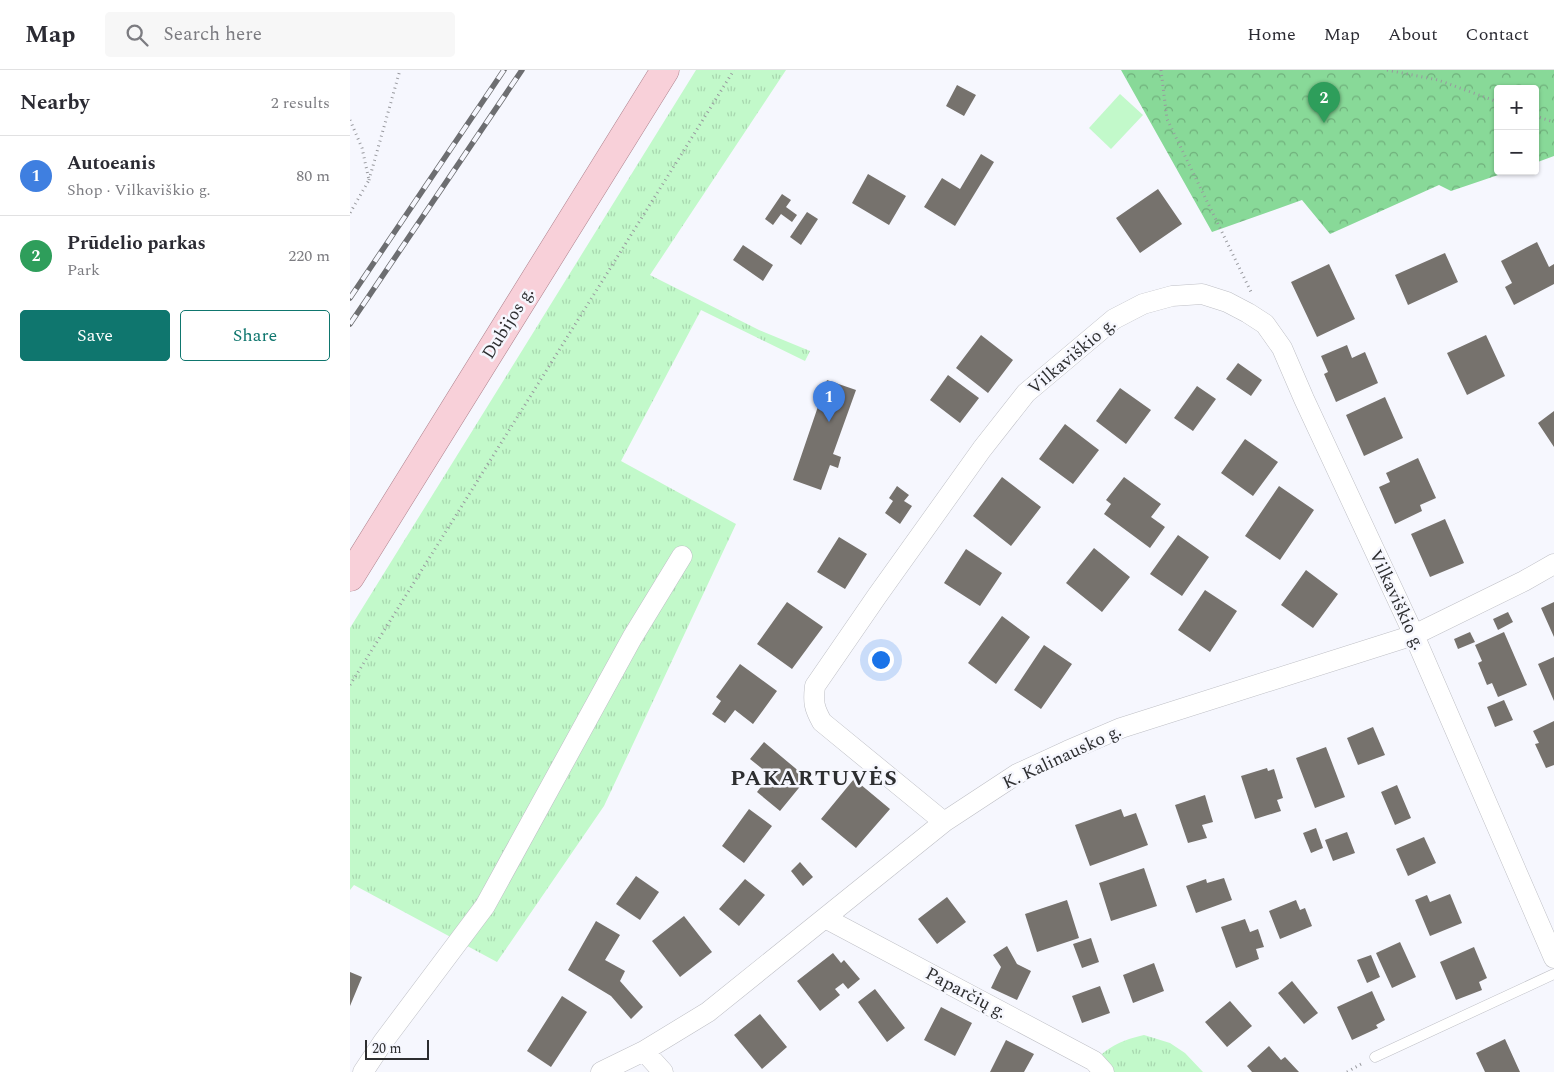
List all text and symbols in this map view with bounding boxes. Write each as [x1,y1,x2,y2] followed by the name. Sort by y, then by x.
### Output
[105,12,455,57] search box
[25,17,75,53] text: Map
[163,20,262,49] text: Search here
[123,21,151,49] icon: search
[1247,21,1296,48] text: Home
[1324,21,1360,48] text: Map
[1388,21,1438,48] text: About
[1466,21,1529,48] text: Contact
[1308,82,1340,123] pin: 2
[1494,85,1539,175] map controls
[1494,85,1539,130] button: +
[20,87,90,119] text: Nearby
[271,91,330,115] text: 2 results
[1494,130,1539,175] button: −
[67,149,156,178] text: Autoeanis
[32,164,40,188] text: 1
[296,164,330,188] text: 80 m
[67,178,211,202] text: Shop · Vilkaviškio g.
[67,229,206,258] text: Prūdelio parkas
[32,244,40,268] text: 2
[288,244,330,268] text: 220 m
[67,258,100,282] text: Park
[475,281,541,365] street label: Dubijos g.
[20,310,170,361] button: Save
[180,310,330,361] button: Share
[1022,311,1122,401] street label: Vilkaviškio g.
[813,381,845,422] pin: 1
[1362,545,1432,655] street label: Vilkaviškio g.
[868,647,894,673] your location
[998,718,1126,796] street label: K. Kalinausko g.
[730,762,898,795] district label: PAKARTUVĖS
[921,960,1011,1026] street label: Paparčių g.
[365,1037,429,1060] scale bar
[372,1038,402,1059] text: 20 m

